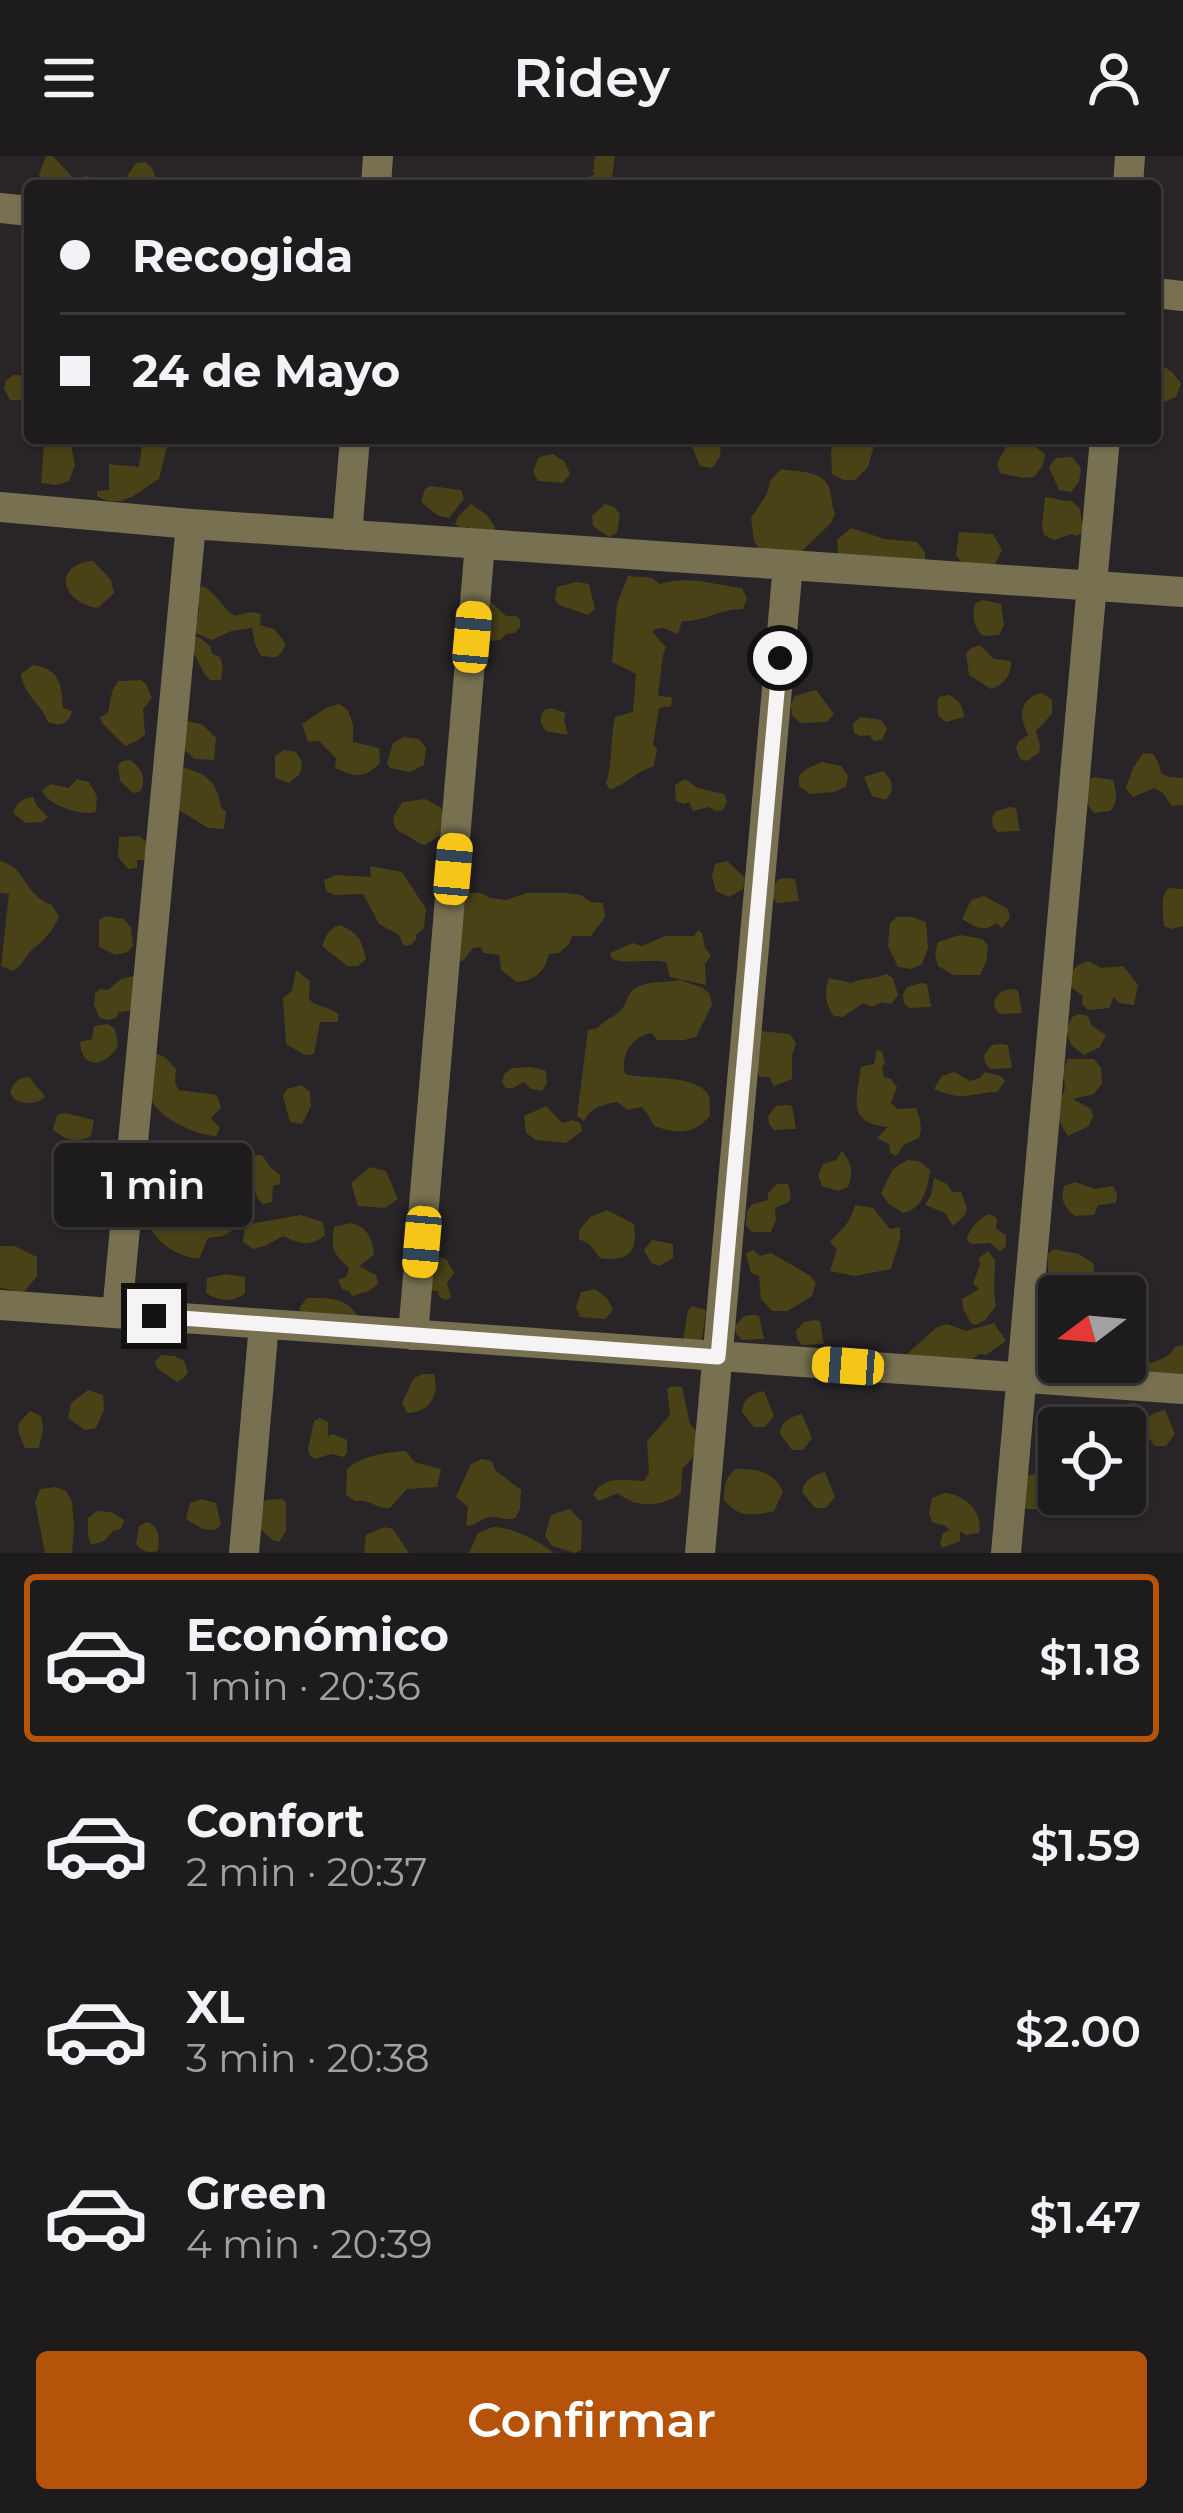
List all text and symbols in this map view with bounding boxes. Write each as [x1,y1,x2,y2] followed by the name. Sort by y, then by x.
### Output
[36,45,102,111] icon: menu
[513,45,670,111] text: Ridey
[1081,45,1147,111] icon: person
[132,228,353,283] text: Recogida
[132,343,400,398] text: 24 de Mayo
[451,600,493,674] car
[753,631,807,685] route start
[432,832,474,906] car
[55,1142,253,1226] callout: 1 min
[101,1161,205,1209] text: 1 min
[401,1205,443,1279] car
[1038,1275,1146,1383] north arrow
[1038,1275,1146,1515] map controls
[127,1289,181,1343] route end
[811,1346,885,1386] car
[1038,1407,1146,1515] button: locate
[42,1604,150,1712] icon: car
[186,1607,449,1662] text: Económico
[1039,1631,1141,1686] text: $1.18
[186,1662,421,1710] text: 1 min · 20:36
[42,1790,150,1898] icon: car
[186,1793,365,1848] text: Confort
[1031,1817,1141,1872] text: $1.59
[186,1848,428,1896] text: 2 min · 20:37
[42,1976,150,2084] icon: car
[186,1979,244,2034] text: XL
[1015,2003,1141,2058] text: $2.00
[186,2034,430,2082] text: 3 min · 20:38
[42,2162,150,2270] icon: car
[186,2165,328,2220] text: Green
[1029,2189,1141,2244] text: $1.47
[186,2220,432,2268] text: 4 min · 20:39
[36,2351,1147,2489] button: Confirmar

